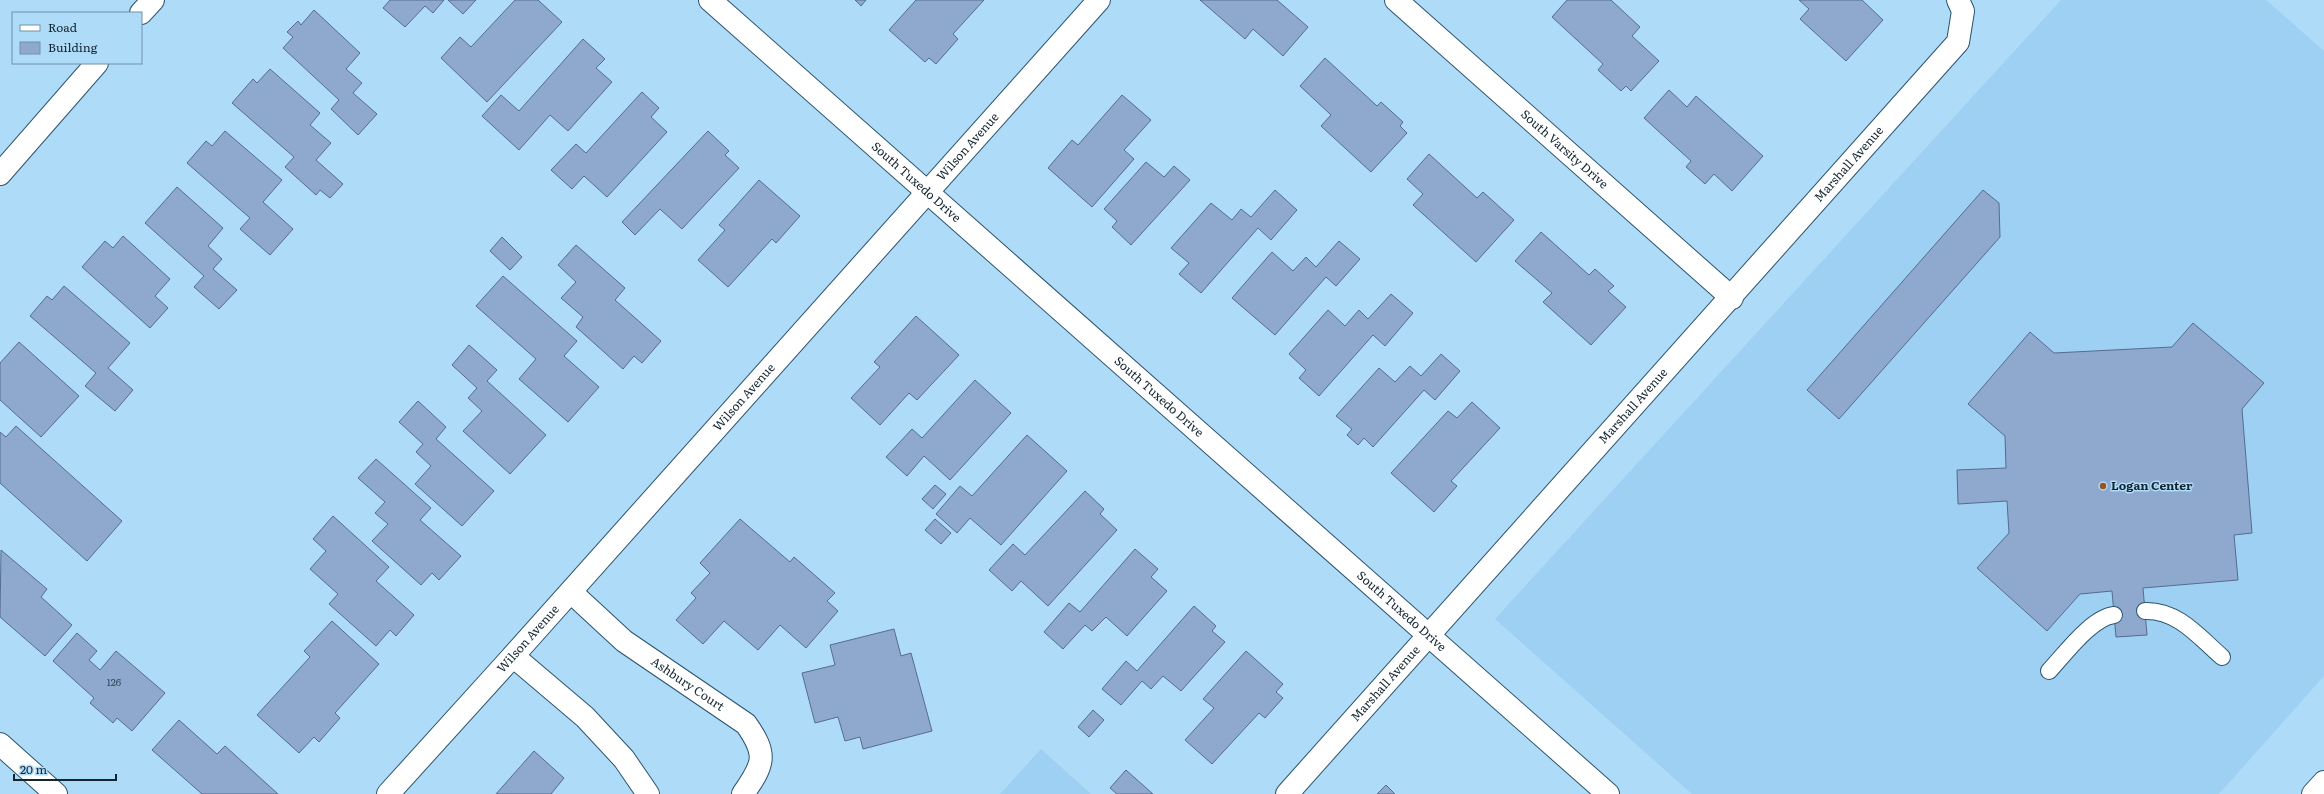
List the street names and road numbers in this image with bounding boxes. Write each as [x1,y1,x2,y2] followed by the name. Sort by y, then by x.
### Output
[1517,105,1613,192] street label: South Varsity Drive
[932,108,1002,184] street label: Wilson Avenue
[1809,122,1887,206] street label: Marshall Avenue
[868,137,965,226] street label: South Tuxedo Drive
[1111,352,1208,441] street label: South Tuxedo Drive
[708,359,779,435] street label: Wilson Avenue
[1594,363,1671,447] street label: Marshall Avenue
[1353,566,1451,655] street label: South Tuxedo Drive
[492,600,563,676] street label: Wilson Avenue
[1346,641,1424,725] street label: Marshall Avenue
[648,652,728,715] street label: Ashbury Court

